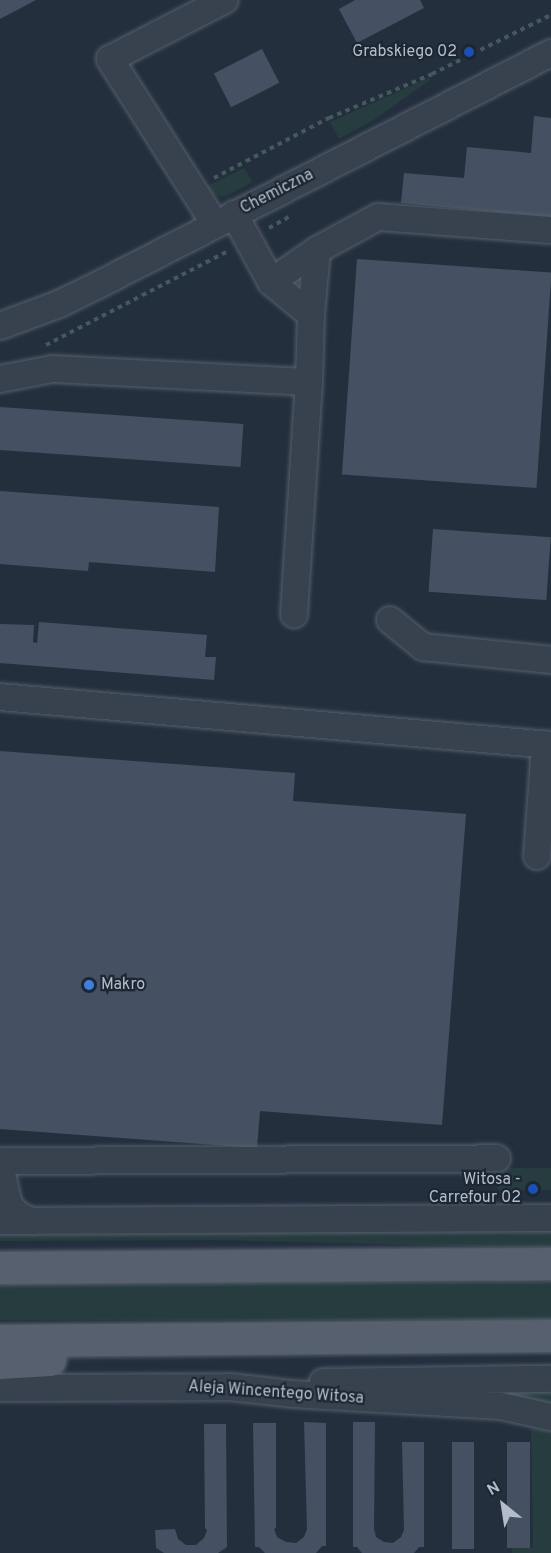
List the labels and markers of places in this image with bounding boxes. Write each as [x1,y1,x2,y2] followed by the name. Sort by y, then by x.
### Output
[352,42,457,62] place label: Grabskiego 02
[462,45,476,59] marker: Grabskiego 02
[101,975,145,995] place label: Makro
[82,978,96,992] marker: Makro
[429,1170,521,1208] place label: Witosa - Carrefour 02
[526,1182,540,1196] marker: Witosa - Carrefour 02

